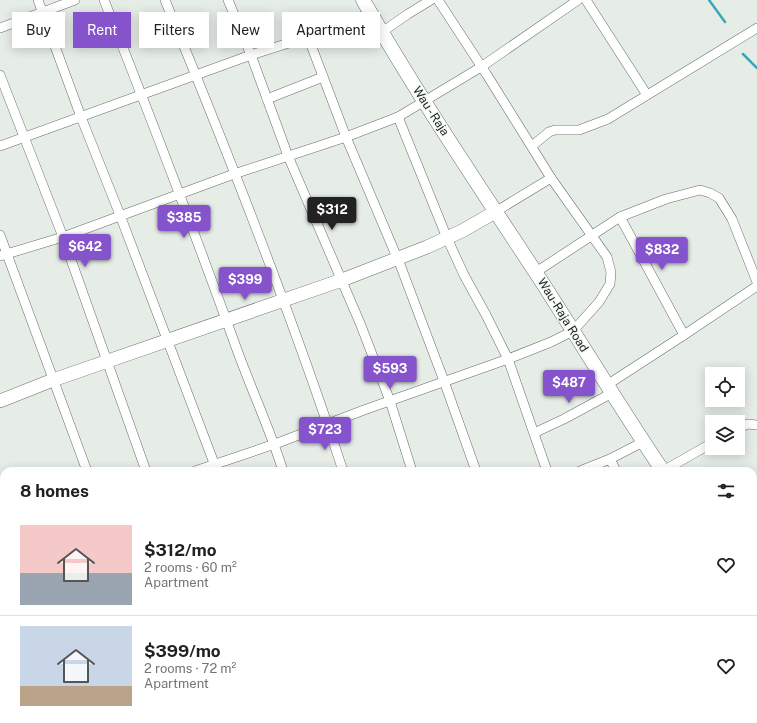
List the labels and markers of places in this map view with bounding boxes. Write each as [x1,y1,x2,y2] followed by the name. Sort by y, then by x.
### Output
[308,197,356,231] pin: $312
[160,205,208,239] pin: $385
[61,234,109,268] pin: $642
[638,237,686,271] pin: $832
[221,267,269,301] pin: $399
[366,356,414,390] pin: $593
[545,370,593,404] pin: $487
[301,417,349,451] pin: $723

